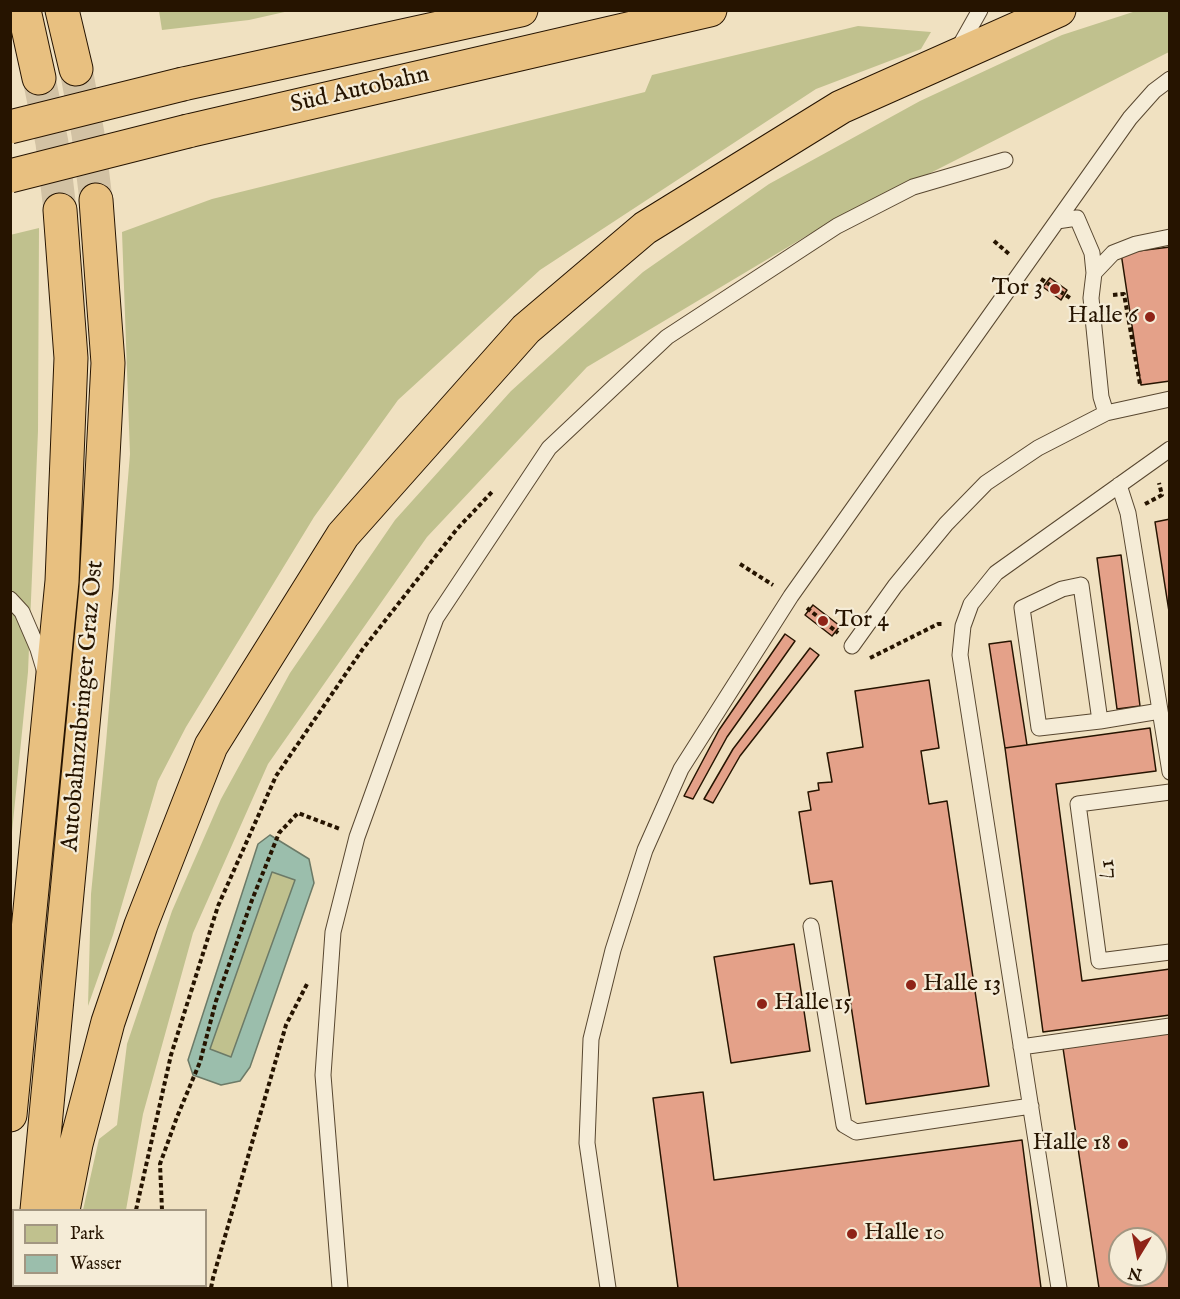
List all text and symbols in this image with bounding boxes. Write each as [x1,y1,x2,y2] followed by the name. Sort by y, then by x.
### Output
[288,61,432,121] street label: Süd Autobahn
[992,275,1043,303] place label: Tor 3
[1048,282,1062,296] marker: Tor 3
[1068,303,1138,331] place label: Halle 6
[1143,310,1157,324] marker: Halle 6
[57,559,111,853] street label: Autobahnzubringer Graz Ost
[835,607,889,635] place label: Tor 4
[816,614,830,628] marker: Tor 4
[1093,857,1125,881] street label: 17
[923,971,1001,999] place label: Halle 13
[904,978,918,992] marker: Halle 13
[774,990,852,1018] place label: Halle 15
[755,997,769,1011] marker: Halle 15
[1032,1130,1111,1158] place label: Halle 18
[1116,1137,1130,1151] marker: Halle 18
[12,1209,207,1287] legend
[864,1220,945,1248] place label: Halle 10
[70,1223,104,1246] text: Park
[845,1227,859,1241] marker: Halle 10
[1108,1227,1168,1287] north arrow
[70,1253,121,1276] text: Wasser
[1127,1262,1144,1284] text: N

